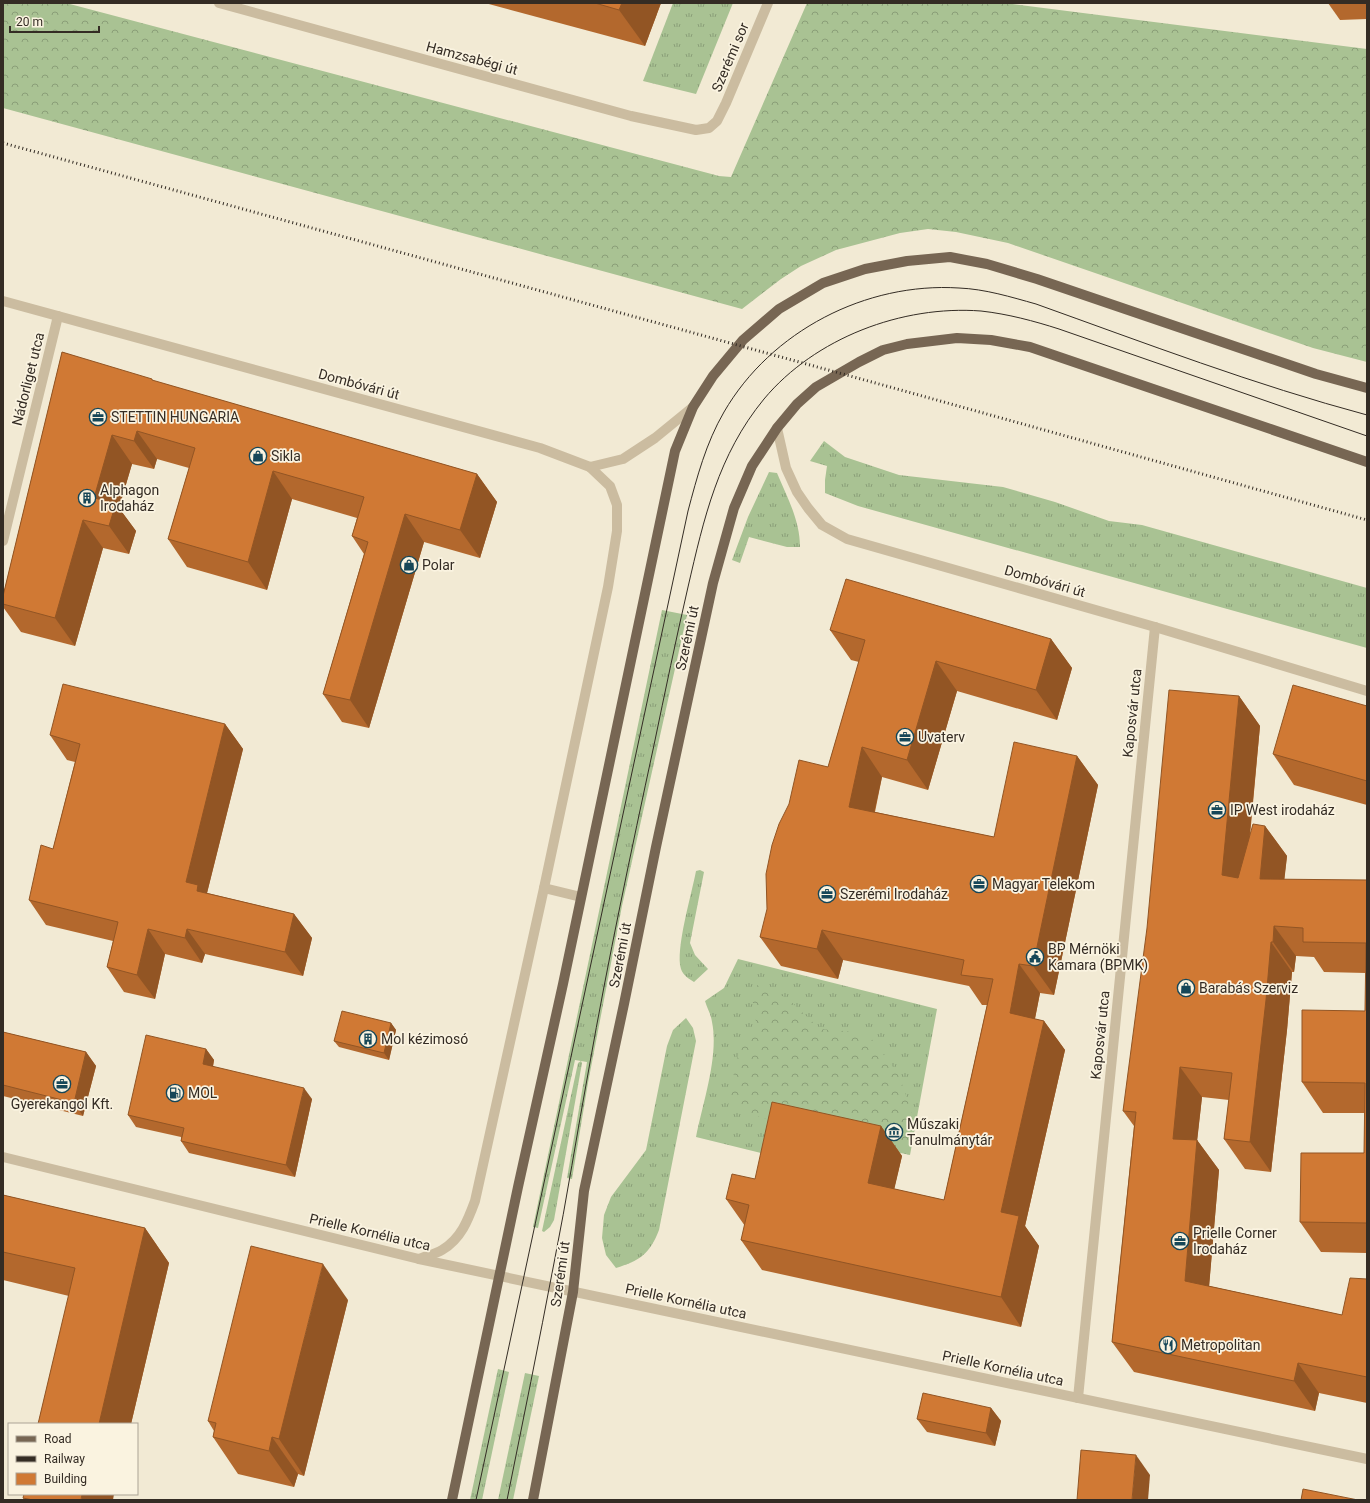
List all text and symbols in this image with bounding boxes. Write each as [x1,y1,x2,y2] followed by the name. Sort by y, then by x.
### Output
[10,8,99,34] scale bar
[16,15,43,29] text: 20 m
[708,20,752,94] street label: Szerémi sor
[425,38,520,78] street label: Hamzsabégi út
[9,331,47,427] street label: Nádorliget utca
[317,365,402,403] street label: Dombóvári út
[88,407,108,427] office icon: STETTIN HUNGARIA
[111,409,239,425] place label: STETTIN HUNGARIA
[248,446,268,466] shop icon: Sikla
[271,448,301,464] place label: Sikla
[100,482,159,514] place label: Alphagon Irodaház
[77,488,97,508] building icon: Alphagon Irodaház
[399,555,419,575] shop icon: Polar
[422,557,455,573] place label: Polar
[1003,562,1088,600] street label: Dombóvári út
[672,604,702,672] street label: Szerémi út
[1119,668,1145,758] street label: Kaposvár utca
[895,727,915,747] office icon: Uvaterv
[918,729,965,745] place label: Uvaterv
[1207,800,1227,820] office icon: IP West irodaház
[1230,802,1335,818] place label: IP West irodaház
[969,874,989,894] office icon: Magyar Telekom
[992,876,1095,892] place label: Magyar Telekom
[817,884,837,904] office icon: Szerémi Irodaház
[840,886,948,902] place label: Szerémi Irodaház
[606,921,634,989] street label: Szerémi út
[1048,941,1148,974] place label: BP Mérnöki Kamara (BPMK)
[1025,947,1045,967] public building icon: BP Mérnöki Kamara (BPMK)
[1176,978,1196,998] shop icon: Barabás Szerviz
[1199,980,1298,996] place label: Barabás Szerviz
[1087,990,1113,1080] street label: Kaposvár utca
[358,1029,378,1049] building icon: Mol kézimosó
[381,1031,468,1047] place label: Mol kézimosó
[52,1074,72,1094] office icon: Gyerekangol Kft.
[165,1083,185,1103] fuel station icon: MOL
[188,1085,218,1101] place label: MOL
[11,1096,113,1112] place label: Gyerekangol Kft.
[907,1116,992,1148] place label: Műszaki Tanulmánytár
[884,1122,904,1142] museum icon: Műszaki Tanulmánytár
[308,1210,432,1254] street label: Prielle Kornélia utca
[1193,1225,1277,1257] place label: Prielle Corner Irodaház
[1170,1231,1190,1251] office icon: Prielle Corner Irodaház
[547,1240,573,1308] street label: Szerémi út
[624,1280,748,1322] street label: Prielle Kornélia utca
[1158,1335,1178,1355] restaurant icon: Metropolitan
[1181,1337,1260,1353] place label: Metropolitan
[941,1347,1065,1389] street label: Prielle Kornélia utca
[8,1423,138,1495] legend
[44,1432,72,1446] text: Road
[44,1452,85,1466] text: Railway
[44,1472,87,1486] text: Building

